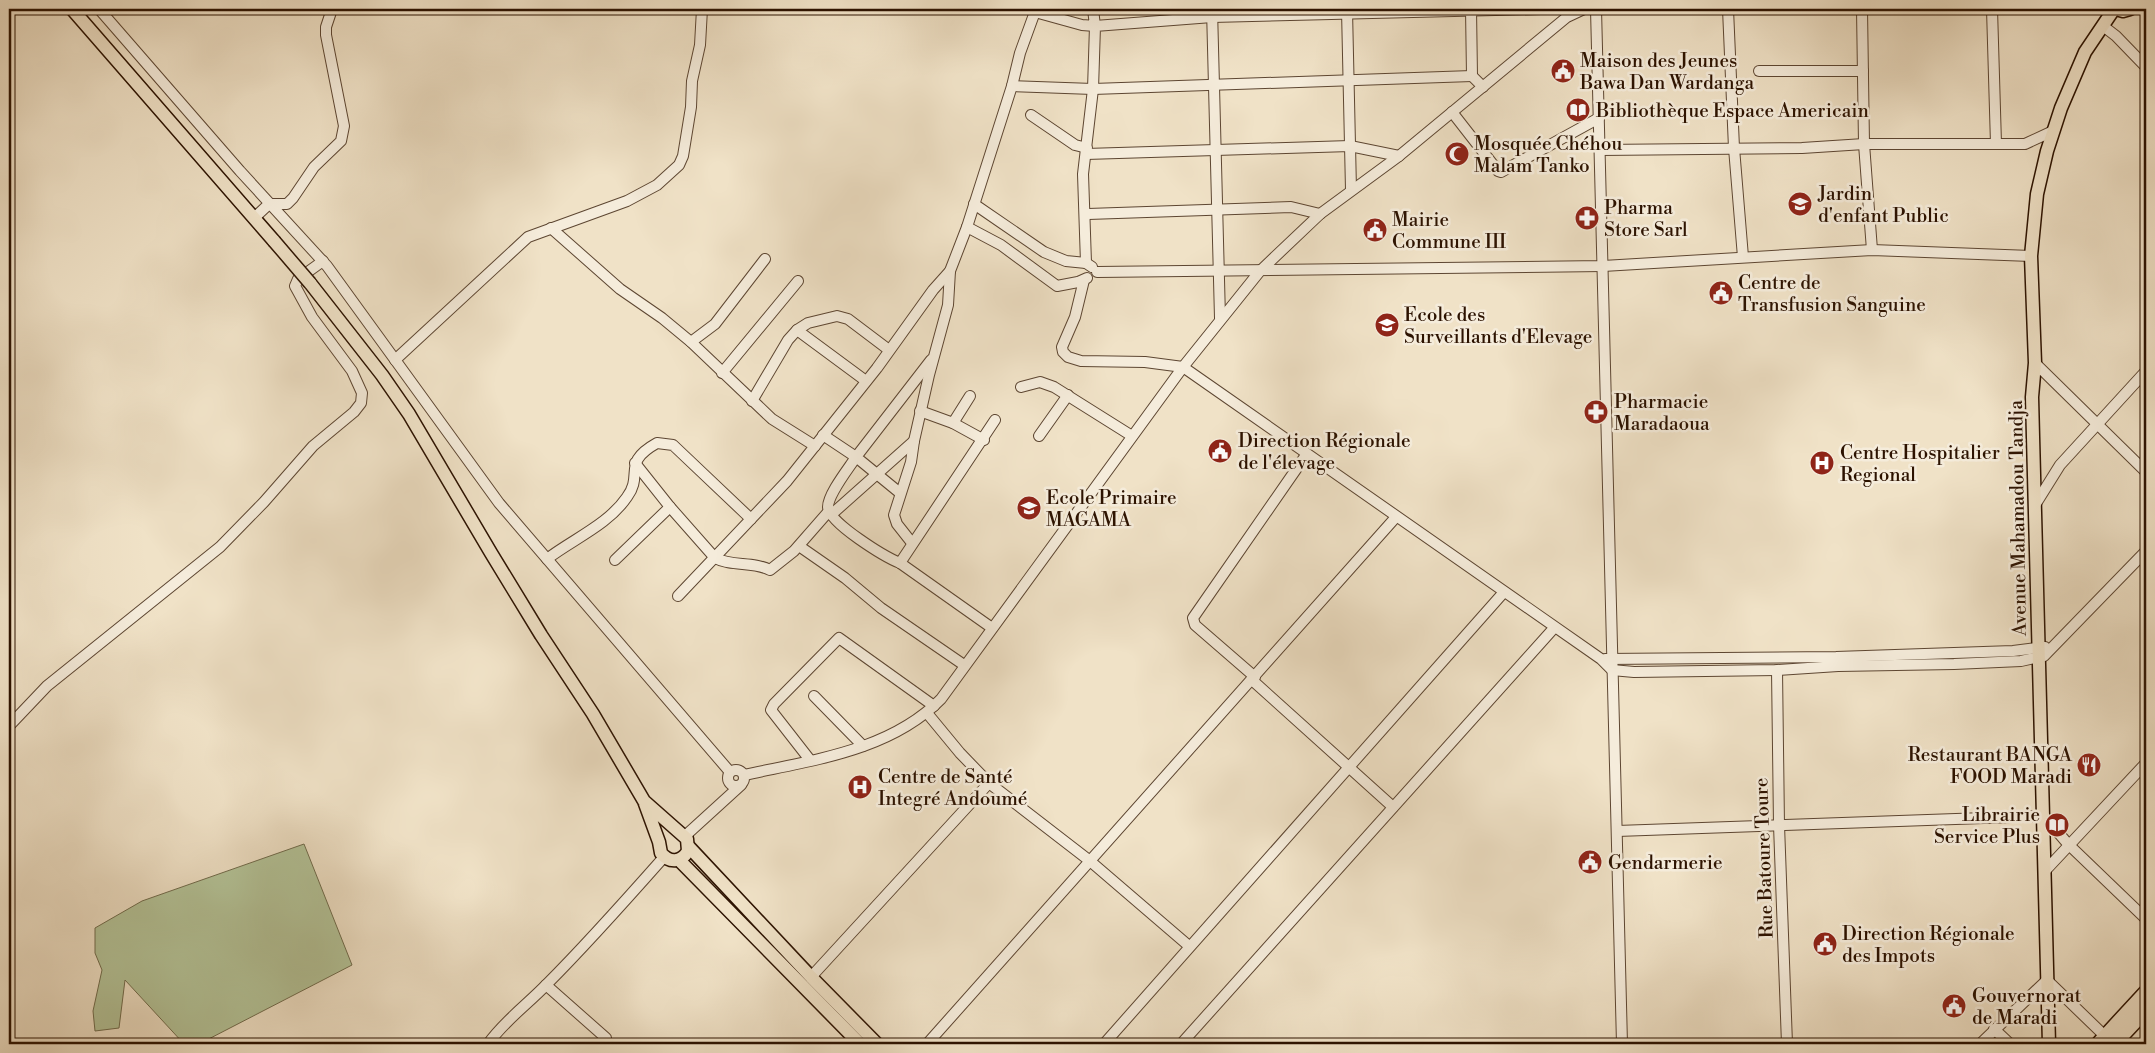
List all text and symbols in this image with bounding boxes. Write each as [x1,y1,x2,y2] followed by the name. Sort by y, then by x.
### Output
[1579,49,1754,95] place label: Maison des Jeunes Bawa Dan Wardanga
[1550,58,1576,84] public building icon: Maison des Jeunes Bawa Dan Wardanga
[1565,97,1591,123] library icon: Bibliothèque Espace Americain
[1595,99,1869,123] place label: Bibliothèque Espace Americain
[1474,132,1622,178] place label: Mosquée Chéhou Malam Tanko
[1444,141,1470,167] mosque icon: Mosquée Chéhou Malam Tanko
[1817,182,1949,228] place label: Jardin d'enfant Public
[1787,191,1813,217] school or university icon: Jardin d'enfant Public
[1604,196,1688,242] place label: Pharma Store Sarl
[1574,205,1600,231] pharmacy icon: Pharma Store Sarl
[1392,208,1506,254] place label: Mairie Commune III
[1362,217,1388,243] public building icon: Mairie Commune III
[1738,271,1926,317] place label: Centre de Transfusion Sanguine
[1708,280,1734,306] public building icon: Centre de Transfusion Sanguine
[1404,303,1592,349] place label: Ecole des Surveillants d'Elevage
[1374,312,1400,338] school or university icon: Ecole des Surveillants d'Elevage
[1614,390,1710,436] place label: Pharmacie Maradaoua
[1583,399,1609,425] pharmacy icon: Pharmacie Maradaoua
[2004,399,2032,637] street label: Avenue Mahamadou Tandja
[1238,429,1411,475] place label: Direction Régionale de l'élevage
[1207,438,1233,464] public building icon: Direction Régionale de l'élevage
[1840,441,2000,487] place label: Centre Hospitalier Regional
[1809,450,1835,476] hospital icon: Centre Hospitalier Regional
[1046,486,1177,532] place label: Ecole Primaire MAGAMA
[1016,495,1042,521] school or university icon: Ecole Primaire MAGAMA
[1908,743,2073,789] place label: Restaurant BANGA FOOD Maradi
[2076,752,2102,778] restaurant icon: Restaurant BANGA FOOD Maradi
[878,765,1027,811] place label: Centre de Santé Integré Andoumé
[847,774,873,800] hospital icon: Centre de Santé Integré Andoumé
[1749,777,1779,939] street label: Rue Batoure Toure
[1934,803,2040,849] place label: Librairie Service Plus
[2044,812,2070,838] library icon: Librairie Service Plus
[1577,849,1603,875] public building icon: Gendarmerie
[1608,851,1723,875] place label: Gendarmerie
[1842,922,2015,968] place label: Direction Régionale des Impots
[1812,931,1838,957] public building icon: Direction Régionale des Impots
[1972,984,2082,1030] place label: Gouvernorat de Maradi
[1941,993,1967,1019] public building icon: Gouvernorat de Maradi

